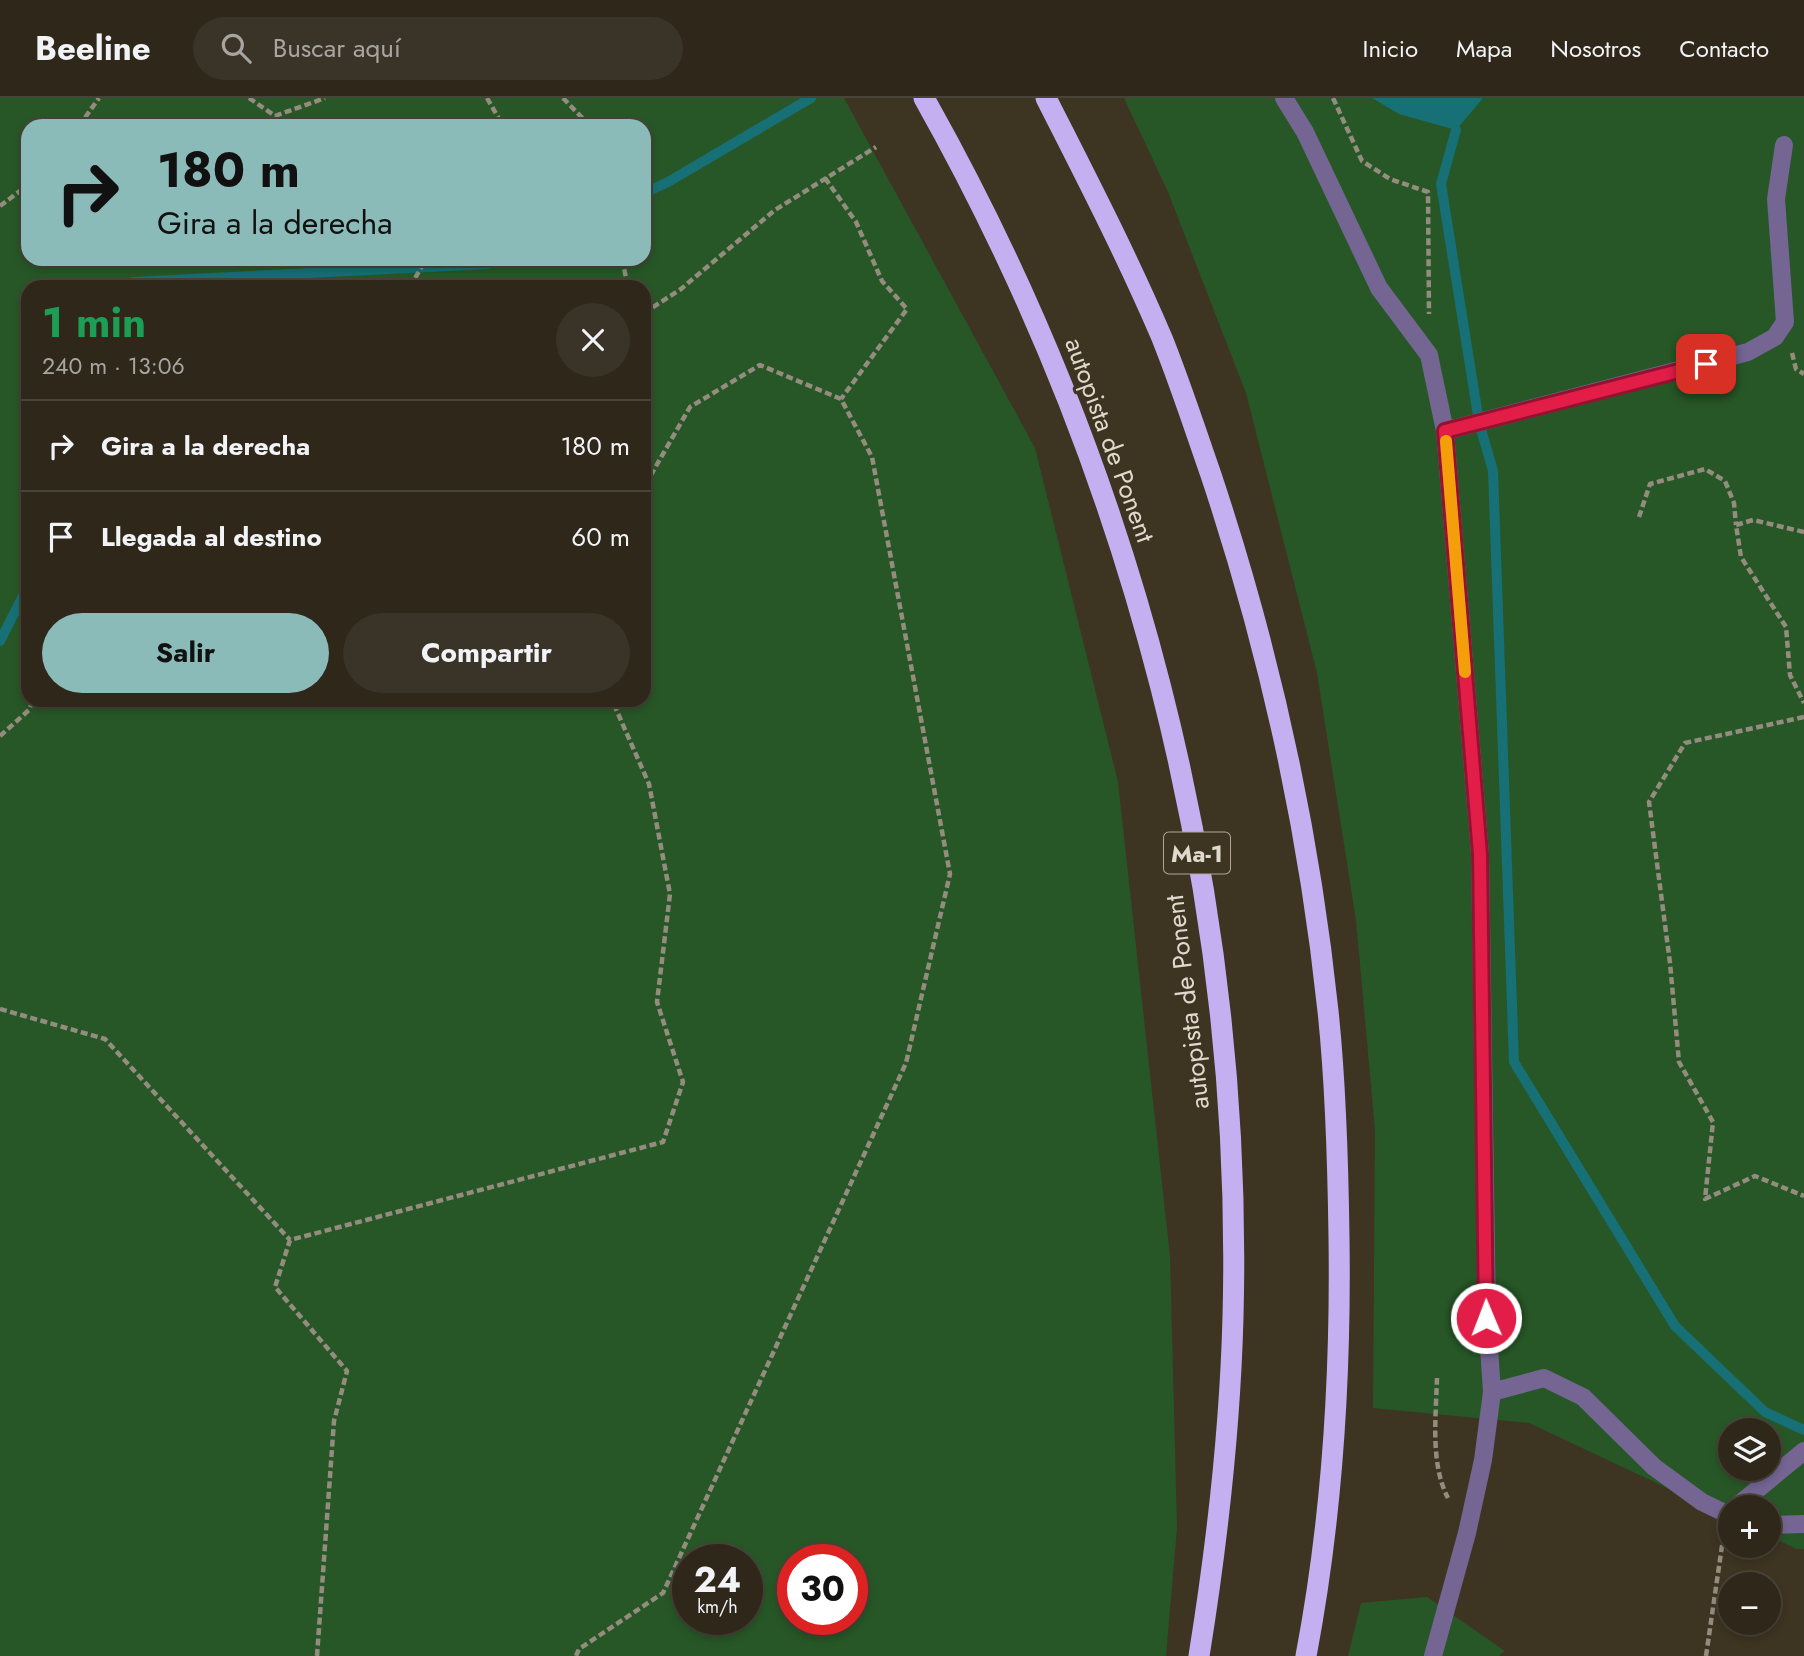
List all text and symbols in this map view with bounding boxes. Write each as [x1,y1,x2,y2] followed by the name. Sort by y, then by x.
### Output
[193,17,683,80] search box
[35,25,151,72] text: Beeline
[217,29,255,67] icon: search
[273,29,401,67] text: Buscar aquí
[1363,31,1418,66] text: Inicio
[1456,31,1512,66] text: Mapa
[1550,31,1641,66] text: Nosotros
[1679,31,1769,66] text: Contacto
[157,135,300,205] text: 180 m
[42,147,133,238] icon: right
[157,200,393,246] text: Gira a la derecha
[42,292,146,353] text: 1 min
[556,303,630,377] button: close
[1055,332,1165,549] street label: autopista de Ponent
[1676,334,1736,394] pin
[1687,345,1725,383] icon: arrive
[42,349,185,383] text: 240 m · 13:06
[42,427,80,465] icon: right
[101,427,310,465] text: Gira a la derecha
[560,427,630,465] text: 180 m
[42,518,80,556] icon: arrive
[101,518,322,556] text: Llegada al destino
[571,518,630,556] text: 60 m
[42,613,329,693] button: Salir
[343,613,630,693] button: Compartir
[1164,832,1230,874] road number: Ma-1
[1155,892,1219,1111] street label: autopista de Ponent
[1449,1281,1523,1355] position arrow
[1718,1418,1781,1635] map controls
[1718,1418,1781,1481] button: layers
[1718,1495,1781,1558] button: +
[777,1544,868,1635] speed limit sign: 30
[694,1555,741,1605] text: 24
[1718,1572,1781,1635] button: −
[697,1594,738,1620] text: km/h

